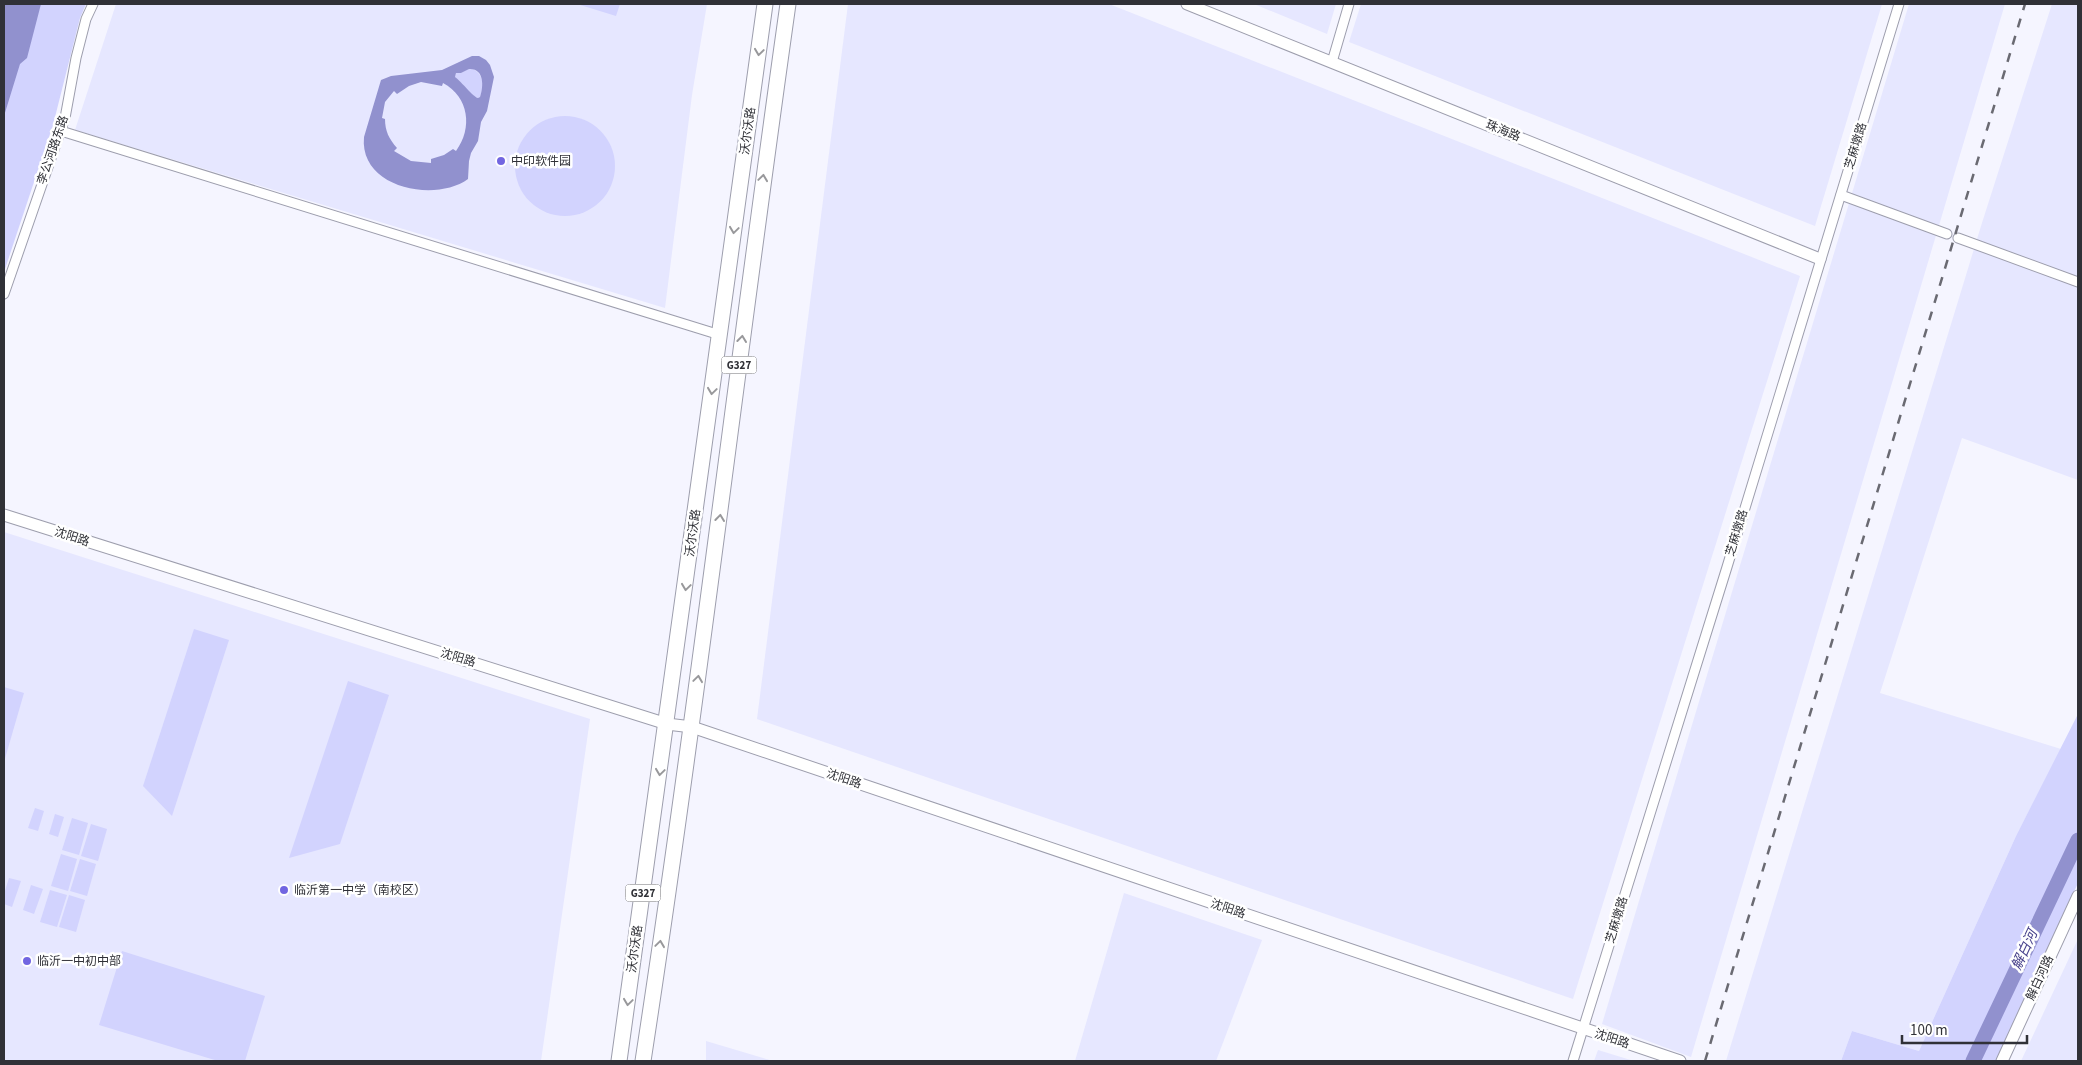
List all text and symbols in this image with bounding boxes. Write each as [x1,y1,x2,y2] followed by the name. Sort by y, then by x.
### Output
[754,48,765,56] one-way arrow
[736,106,760,156] street label: 沃尔沃路
[33,113,73,187] street label: 李公河路东路
[1483,116,1523,146] street label: 珠海路
[1841,121,1871,171] street label: 芝麻墩路
[511,153,571,170] place label: 中印软件园
[495,155,507,167] marker: 中印软件园
[757,174,768,182] one-way arrow
[729,227,740,235] one-way arrow
[736,335,747,343] one-way arrow
[722,356,756,374] road number: G327
[707,388,718,396] one-way arrow
[681,508,705,558] street label: 沃尔沃路
[1722,508,1752,558] street label: 芝麻墩路
[714,513,724,522] one-way arrow
[52,523,92,551] street label: 沈阳路
[681,583,691,591] one-way arrow
[438,645,478,671] street label: 沈阳路
[692,674,703,682] one-way arrow
[824,765,864,793] street label: 沈阳路
[655,768,666,776] one-way arrow
[294,882,426,899] place label: 临沂第一中学（南校区）
[278,884,290,896] marker: 临沂第一中学（南校区）
[626,884,660,901] road number: G327
[1208,895,1248,923] street label: 沈阳路
[1602,895,1632,945] street label: 芝麻墩路
[623,924,647,974] street label: 沃尔沃路
[2007,924,2044,973] water label: 解白河
[655,939,665,948] one-way arrow
[37,953,121,970] place label: 临沂一中初中部
[2022,953,2058,1003] street label: 解白河路
[21,955,33,967] marker: 临沂一中初中部
[623,998,633,1007] one-way arrow
[1902,1012,2027,1044] scale bar
[1910,1020,1948,1041] text: 100 m
[1592,1025,1632,1053] street label: 沈阳路

